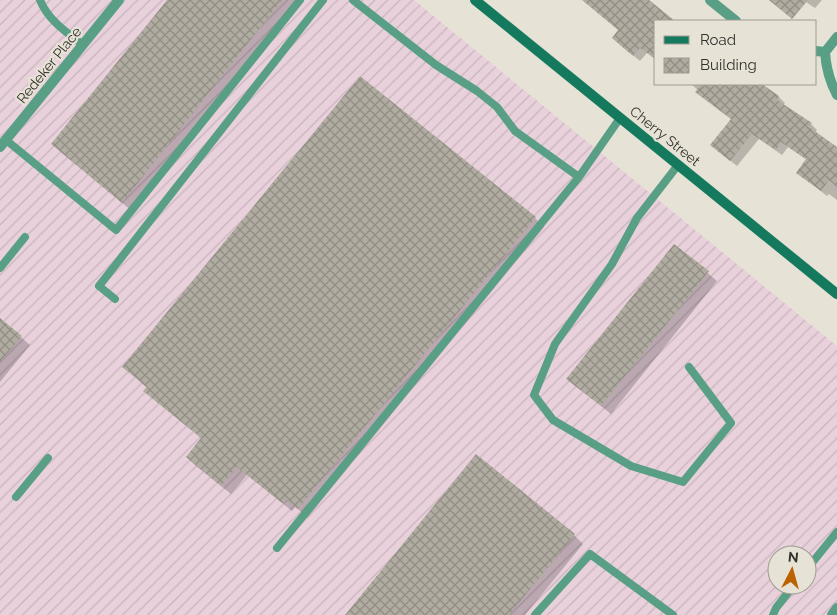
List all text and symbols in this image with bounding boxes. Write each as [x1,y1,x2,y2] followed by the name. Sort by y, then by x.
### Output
[654,20,817,85] legend
[13,24,85,106] street label: Redeker Place
[700,31,736,49] text: Road
[700,56,757,74] text: Building
[627,103,703,169] street label: Cherry Street
[767,545,817,595] north arrow
[787,549,800,566] text: N

